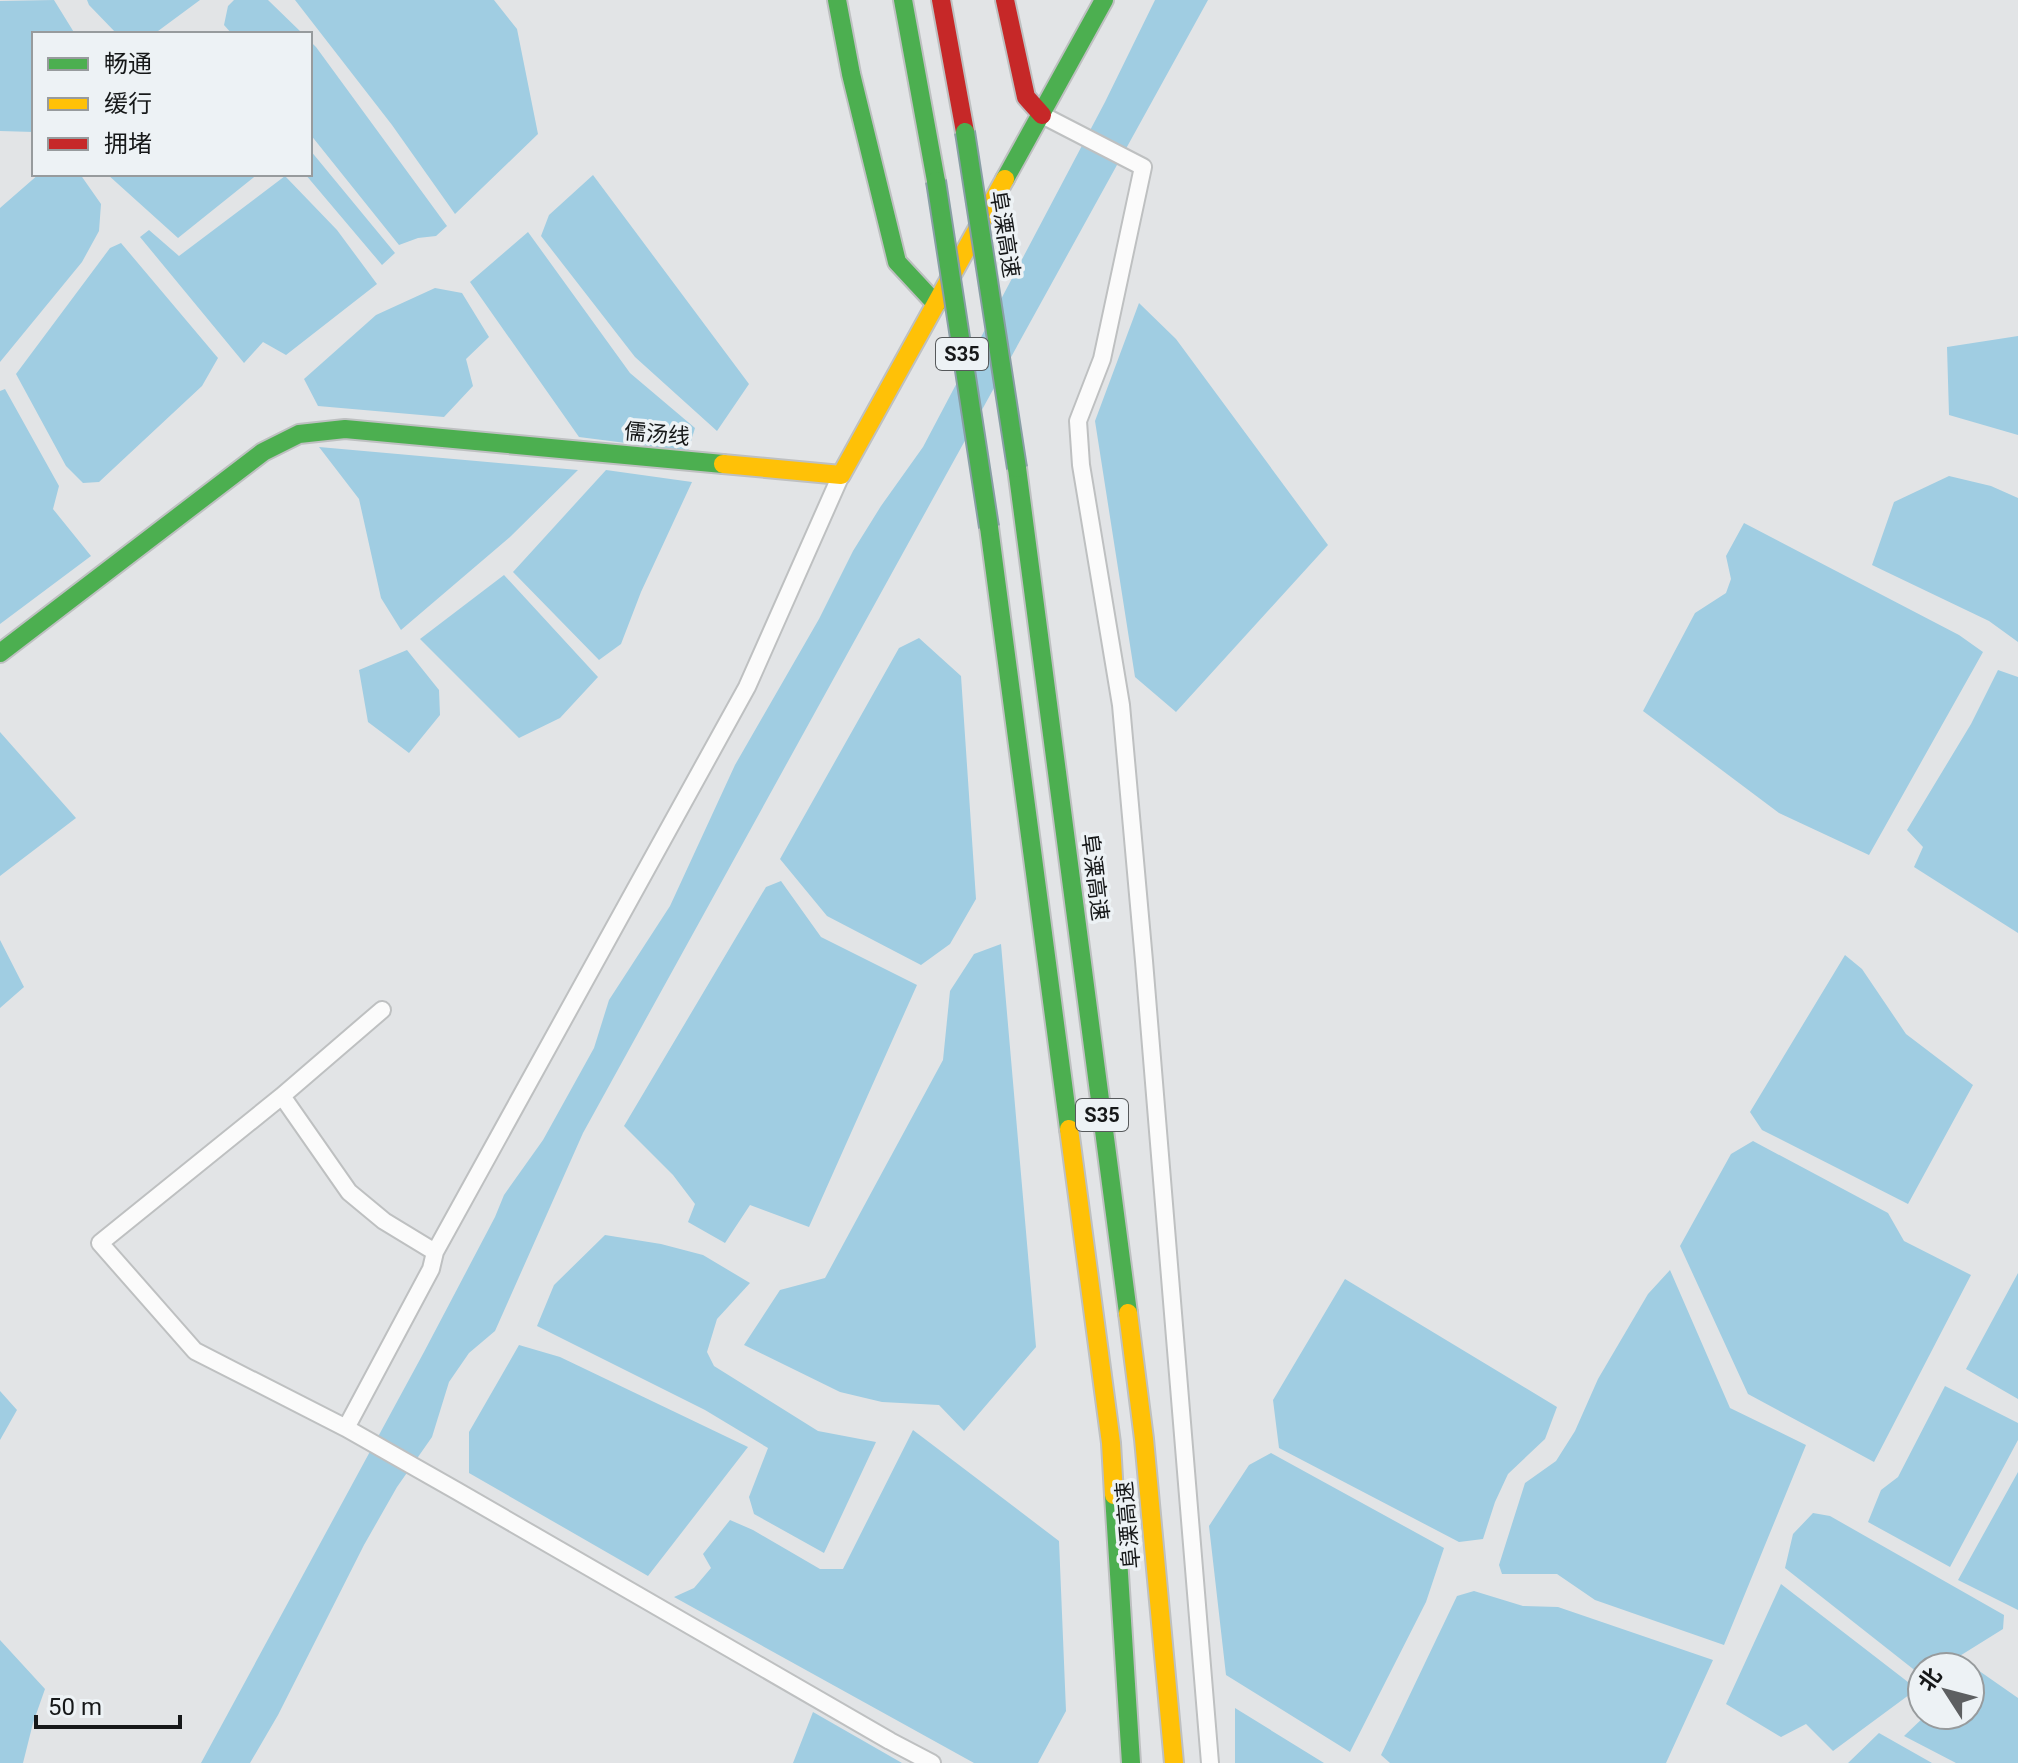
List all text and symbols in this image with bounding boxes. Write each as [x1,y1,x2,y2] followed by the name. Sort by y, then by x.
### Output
[32,32,312,176] legend
[104,50,152,78] text: 畅通
[104,90,152,118] text: 缓行
[104,130,152,158] text: 拥堵
[986,189,1024,279] street label: 阜溧高速
[936,338,988,370] road number: S35
[623,419,691,449] street label: 儒汤线
[1077,832,1113,922] street label: 阜溧高速
[1076,1099,1128,1131] road number: S35
[1112,1480,1144,1570] street label: 阜溧高速
[1906,1651,1986,1731] north arrow
[1914,1663,1947,1696] text: 北
[36,1679,180,1729] scale bar
[48,1693,102,1721] text: 50 m

